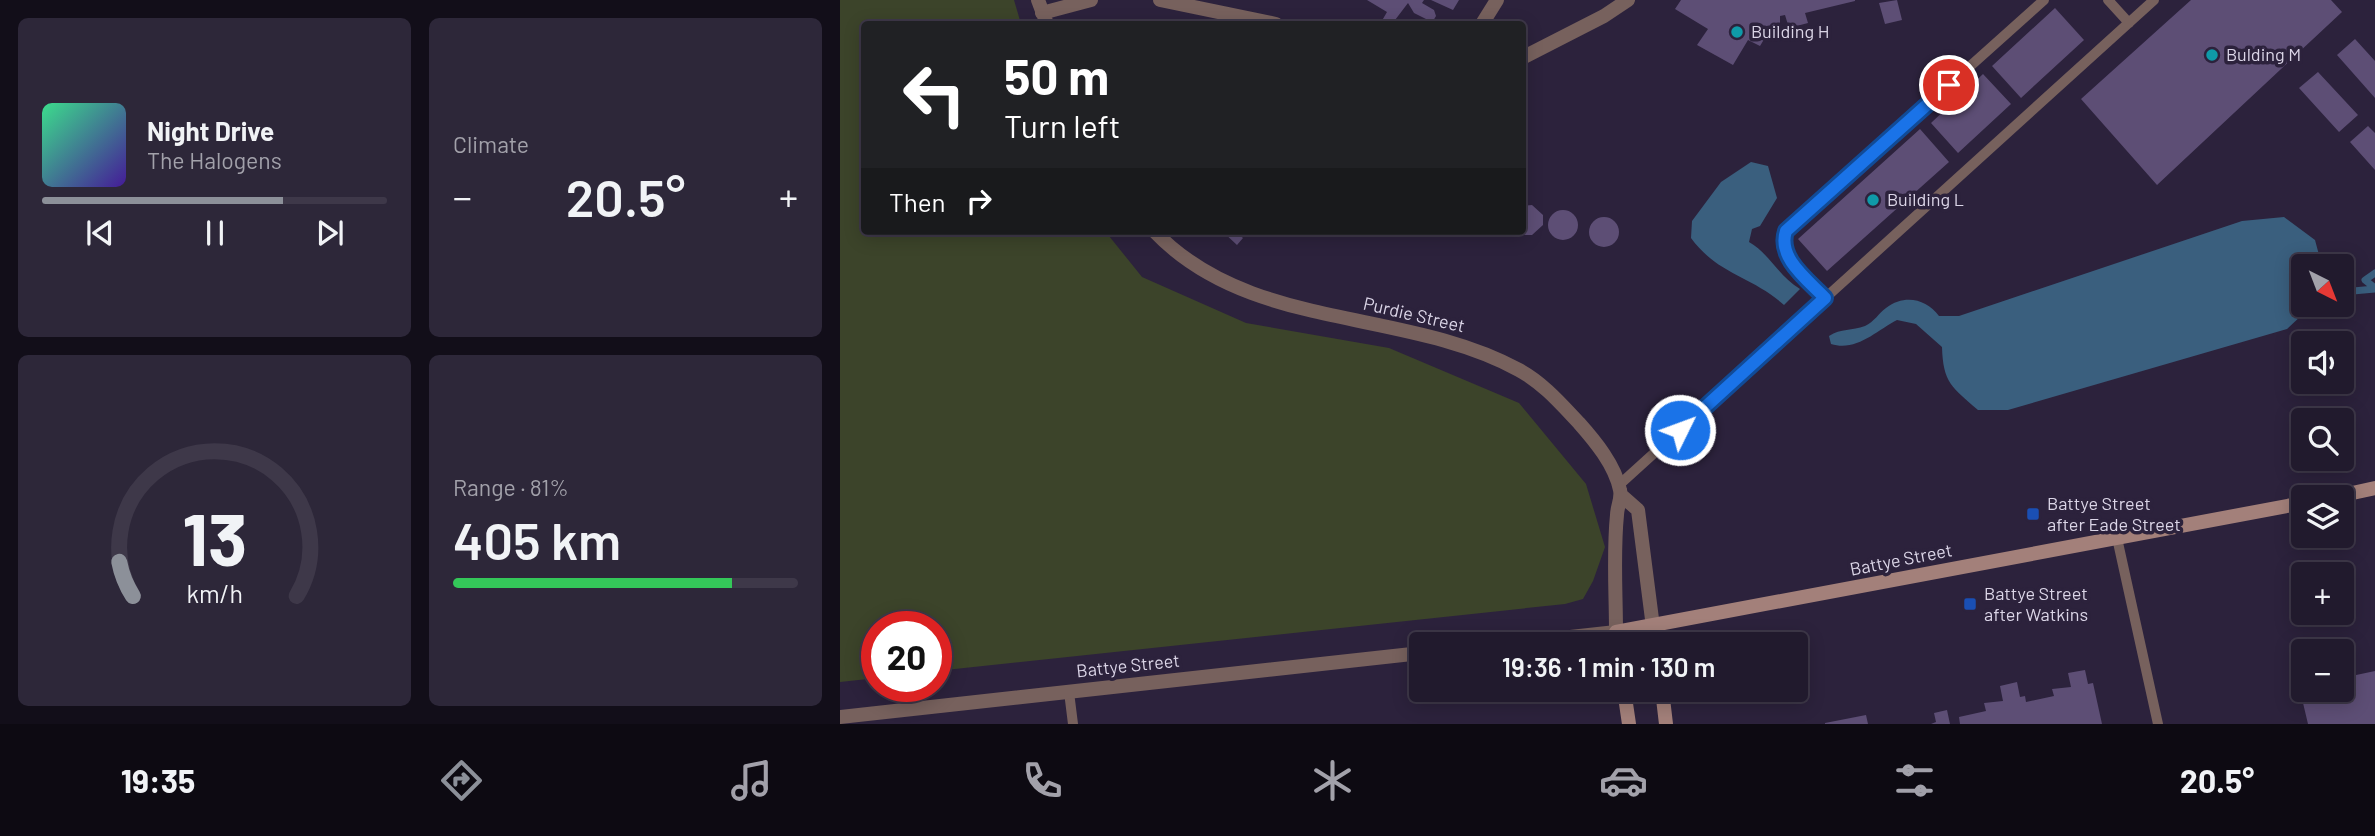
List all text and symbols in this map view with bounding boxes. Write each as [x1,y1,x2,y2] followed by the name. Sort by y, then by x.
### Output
[1751,20,1830,42] place label: Building H
[1729,24,1745,40] marker: Building H
[2226,43,2301,65] place label: Bulding M
[1004,46,1109,105] text: 50 m
[2204,47,2220,63] marker: Bulding M
[889,49,980,140] icon: left
[1919,55,1979,115] pin
[1930,66,1968,104] icon: arrive
[1004,106,1121,144] text: Turn left
[147,115,274,146] text: Night Drive
[453,130,529,158] text: Climate
[147,146,282,174] text: The Halogens
[566,165,685,227] text: 20.5°
[453,173,472,219] text: −
[779,173,798,219] text: +
[960,182,998,220] icon: right
[889,186,946,217] text: Then
[1887,188,1964,210] place label: Building L
[1865,192,1881,208] marker: Building L
[81,214,119,252] icon: previous
[196,214,234,252] icon: pause
[311,214,349,252] icon: next
[2291,254,2354,317] north arrow
[2291,254,2354,702] map controls
[1361,292,1467,336] street label: Purdie Street
[2291,331,2354,394] button: sound
[1643,393,1717,467] position arrow
[2291,408,2354,471] button: search
[453,473,569,501] text: Range · 81%
[2291,485,2354,548] button: layers
[2047,492,2181,535] place label: Battye Street after Eade Street
[182,494,247,582] text: 13
[2025,506,2041,522] marker: Battye Street after Eade Street
[453,508,621,570] text: 405 km
[1848,538,1954,580] street label: Battye Street
[2291,562,2354,625] button: +
[186,578,243,608] text: km/h
[1984,582,2088,625] place label: Battye Street after Watkins
[1962,596,1978,612] marker: Battye Street after Watkins
[861,611,952,702] speed limit sign: 20
[2291,639,2354,702] button: −
[1075,649,1181,681] street label: Battye Street
[1502,651,1715,682] text: 19:36 · 1 min · 130 m
[437,756,486,805] icon: directions
[727,756,776,805] icon: music
[1018,756,1067,805] icon: phone
[1308,756,1357,805] icon: climate
[1599,756,1648,805] icon: car
[1890,756,1939,805] icon: filters
[121,761,195,799] text: 19:35
[2180,761,2254,799] text: 20.5°

